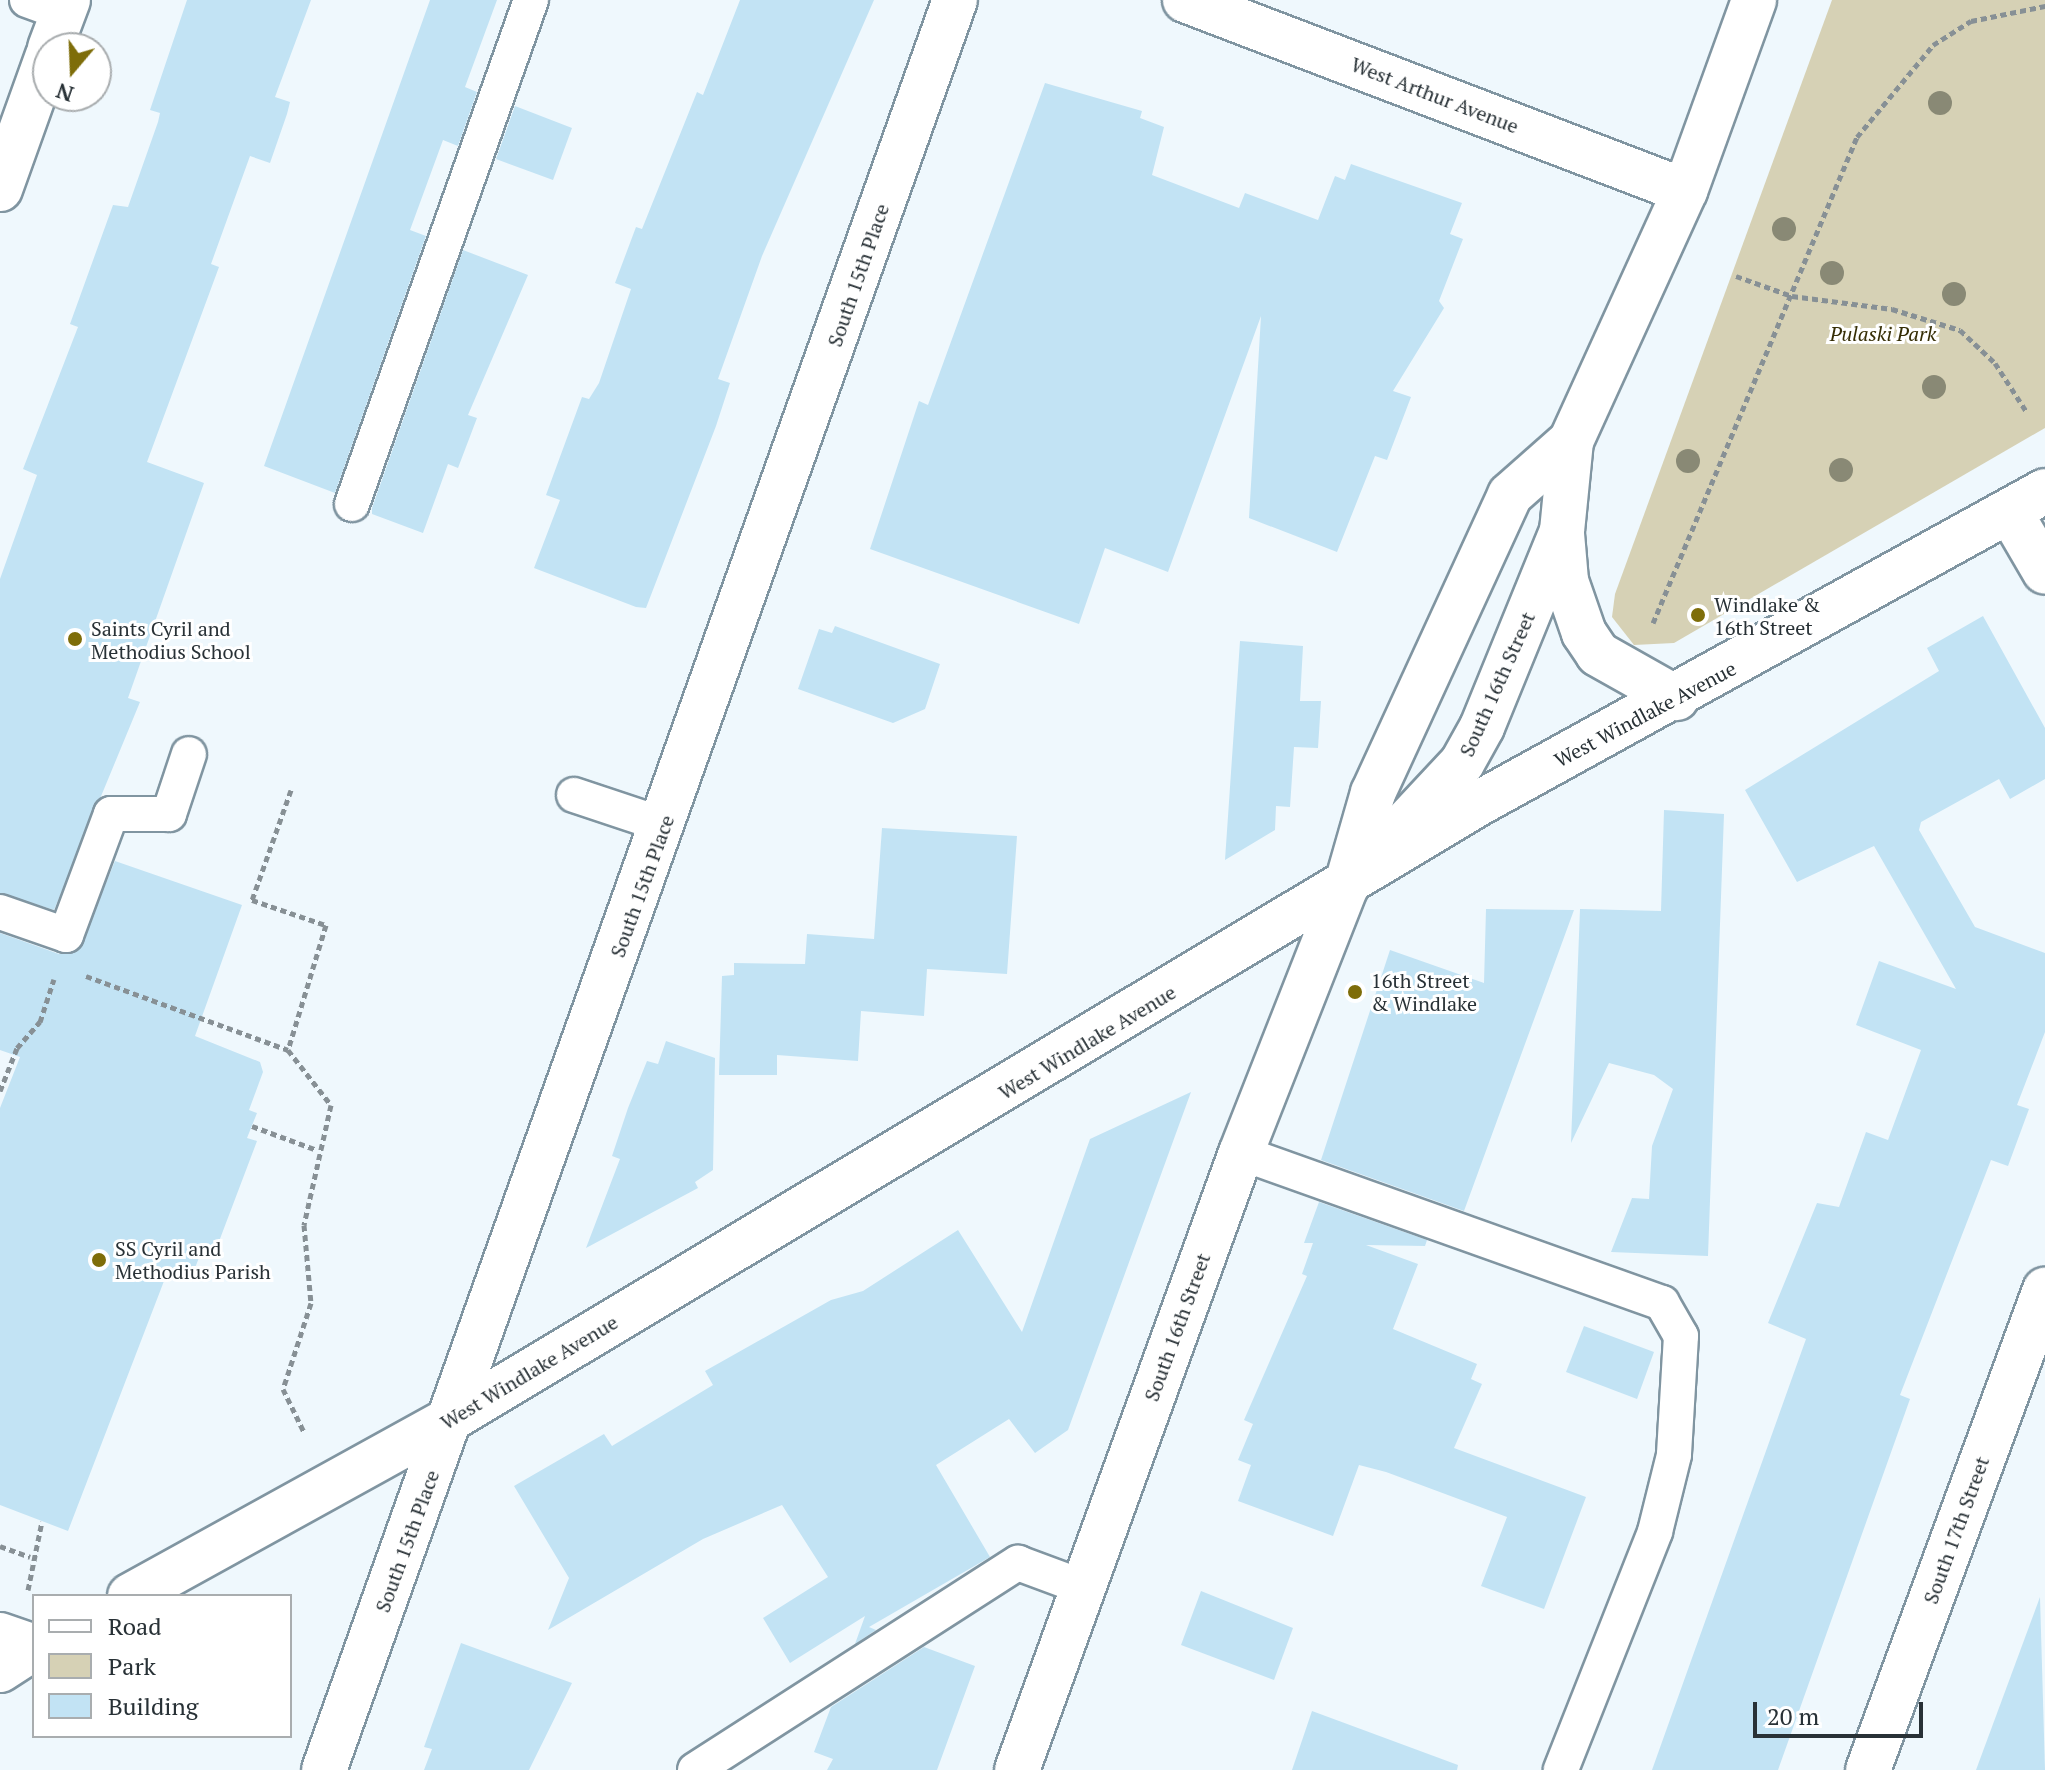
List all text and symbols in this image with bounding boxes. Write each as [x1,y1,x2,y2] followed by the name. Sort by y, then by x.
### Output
[32,32,112,112] north arrow
[1347,52,1523,138] street label: West Arthur Avenue
[52,77,77,110] text: N
[822,200,894,350] street label: South 15th Place
[1830,321,1936,345] park label: Pulaski Park
[1714,592,1820,639] place label: Windlake & 16th Street
[1689,606,1707,624] marker: Windlake & 16th Street
[1454,608,1540,760] street label: South 16th Street
[91,616,251,663] place label: Saints Cyril and Methodius School
[66,630,84,648] marker: Saints Cyril and Methodius School
[1550,656,1740,772] street label: West Windlake Avenue
[605,812,679,960] street label: South 15th Place
[1371,968,1477,1015] place label: 16th Street & Windlake
[994,980,1180,1104] street label: West Windlake Avenue
[1346,983,1364,1001] marker: 16th Street & Windlake
[115,1236,271,1283] place label: SS Cyril and Methodius Parish
[1139,1250,1215,1404] street label: South 16th Street
[90,1251,108,1269] marker: SS Cyril and Methodius Parish
[436,1310,622,1434] street label: West Windlake Avenue
[1918,1453,1994,1607] street label: South 17th Street
[370,1467,444,1615] street label: South 15th Place
[32,1594,292,1738] legend
[108,1610,162,1642] text: Road
[108,1650,156,1682] text: Park
[1757,1686,1927,1736] scale bar
[108,1690,198,1722] text: Building
[1767,1700,1819,1732] text: 20 m

